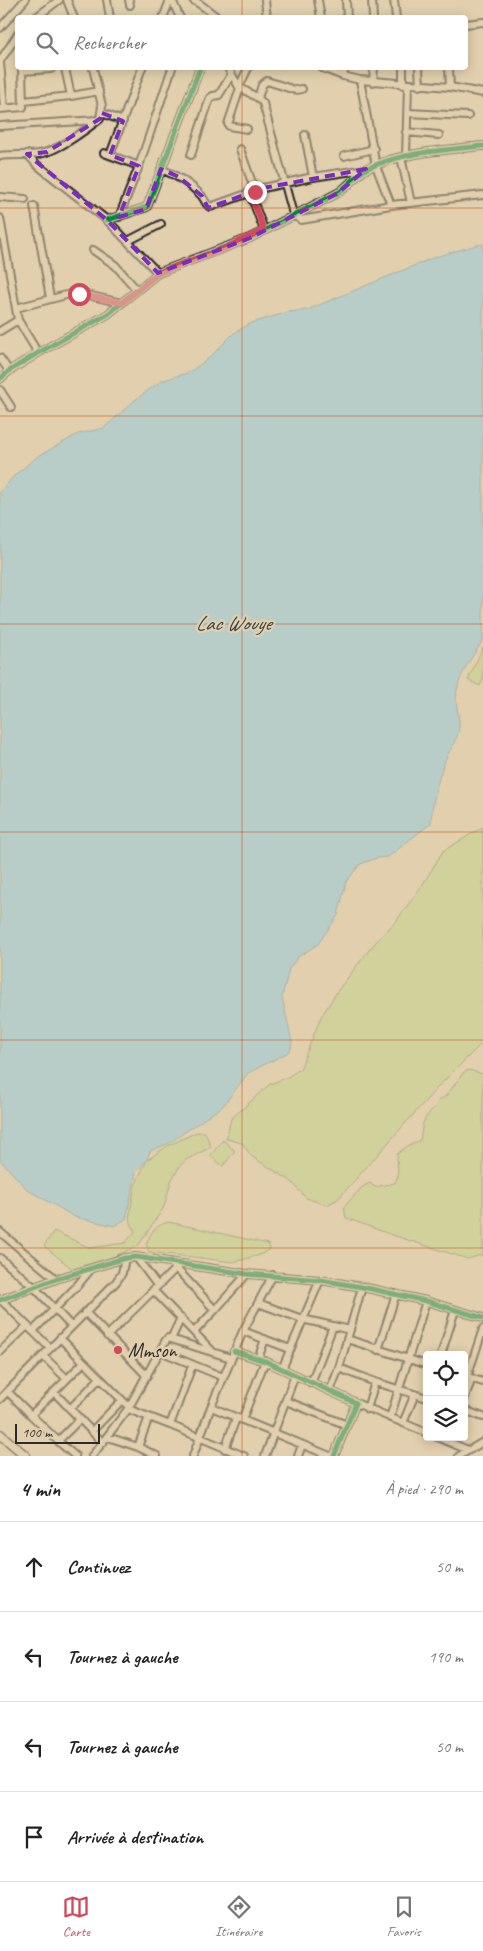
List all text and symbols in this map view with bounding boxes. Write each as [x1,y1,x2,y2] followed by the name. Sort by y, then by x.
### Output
[15,15,468,70] search box
[33,29,61,57] icon: search
[73,31,146,55] text: Rechercher
[244,181,267,204] route end
[68,283,91,306] route start
[196,610,274,636] water label: Lac Wouye
[128,1338,177,1363] place label: Mmson
[112,1344,124,1356] marker: Mmson
[423,1351,468,1441] map controls
[423,1351,468,1396] button: locate
[423,1396,468,1441] button: layers
[15,1421,100,1444] scale bar
[22,1424,52,1441] text: 100 m
[20,1476,60,1502] text: 4 min
[385,1479,463,1499] text: À pied · 290 m
[20,1553,48,1581] icon: ahead
[67,1555,130,1579] text: Continuez
[436,1557,463,1577] text: 50 m
[20,1643,48,1671] icon: left
[67,1645,178,1669] text: Tournez à gauche
[429,1647,463,1667] text: 190 m
[20,1733,48,1761] icon: left
[67,1735,178,1759] text: Tournez à gauche
[436,1737,463,1757] text: 50 m
[20,1823,48,1851] icon: arrive
[67,1825,203,1849] text: Arrivée à destination
[62,1893,90,1940] tab: Carte
[215,1893,262,1940] tab: Itinéraire
[387,1893,421,1940] tab: Favoris

